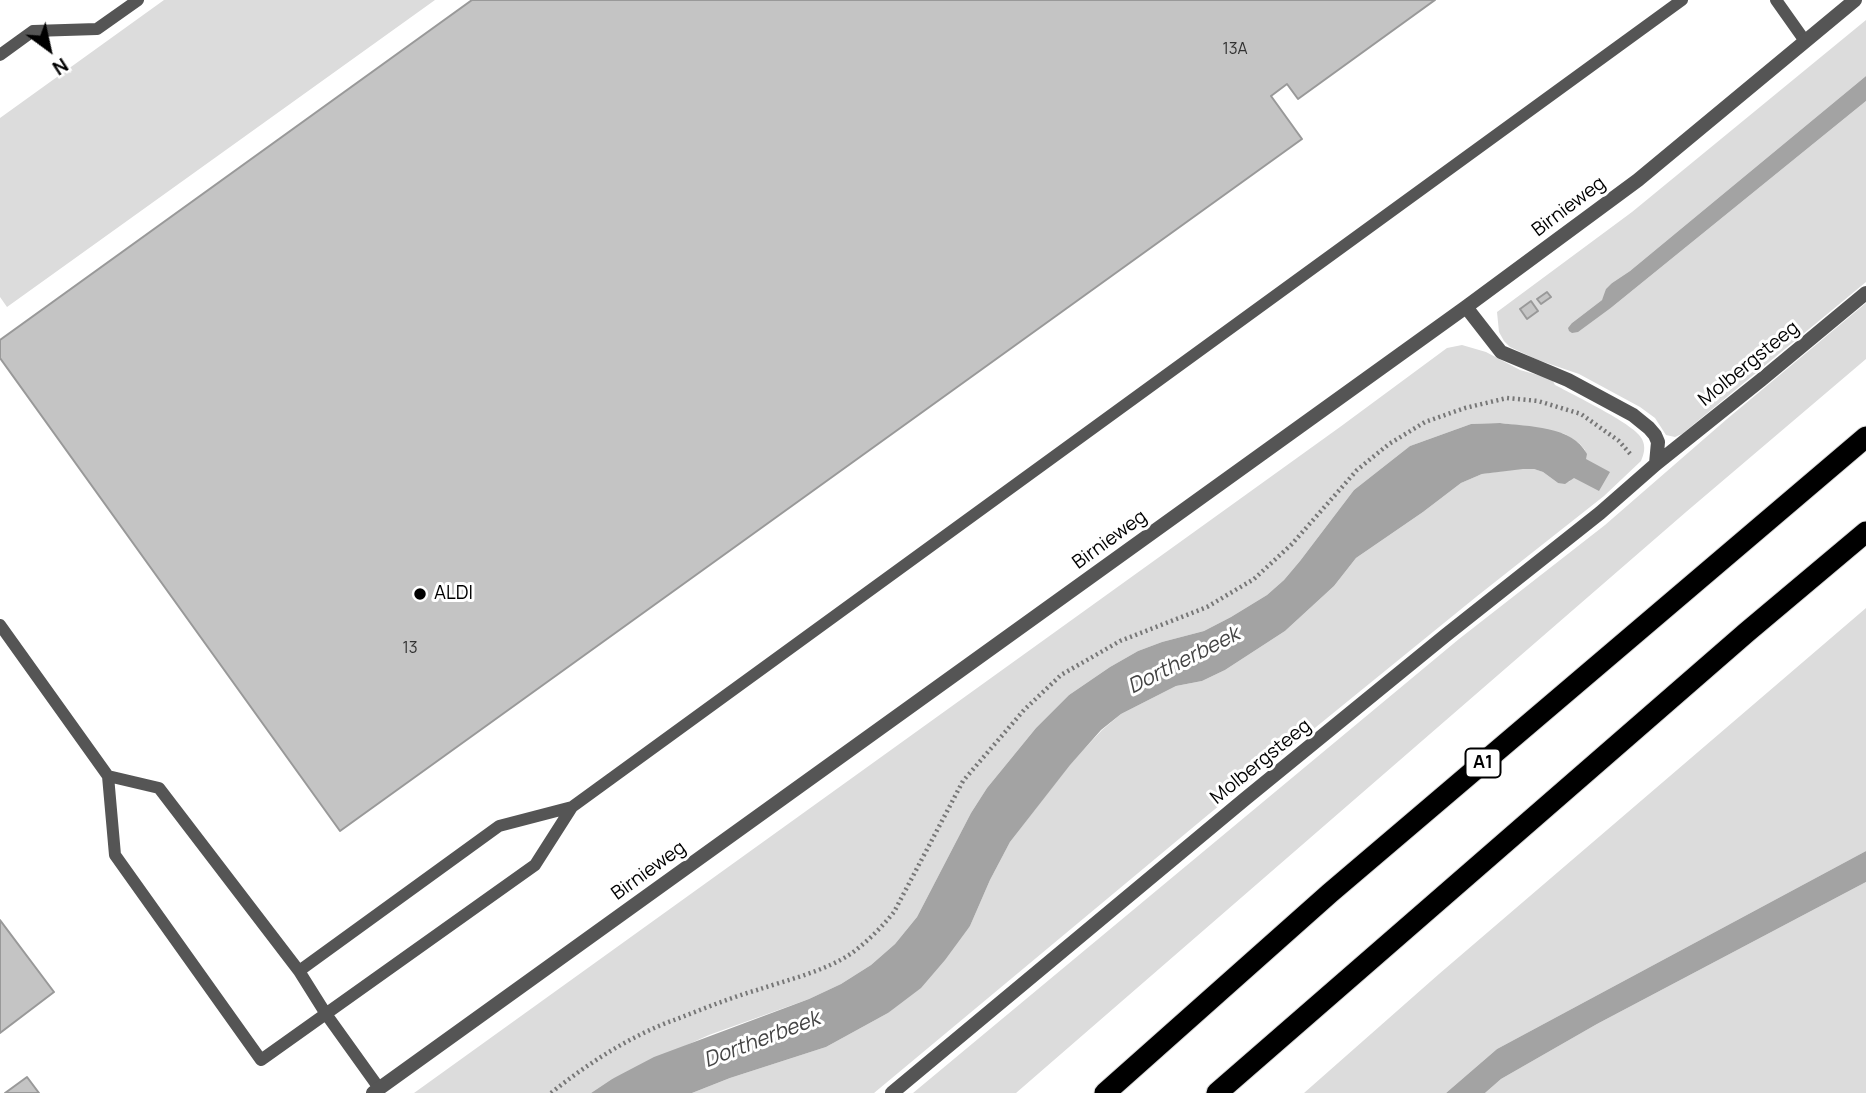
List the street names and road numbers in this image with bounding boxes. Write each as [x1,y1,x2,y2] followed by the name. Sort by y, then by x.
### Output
[1528,172,1610,242] street label: Birnieweg
[1694,317,1804,411] street label: Molbergsteeg
[1069,506,1151,574] street label: Birnieweg
[1206,715,1316,809] street label: Molbergsteeg
[1466,748,1500,778] road number: A1
[608,837,690,905] street label: Birnieweg

